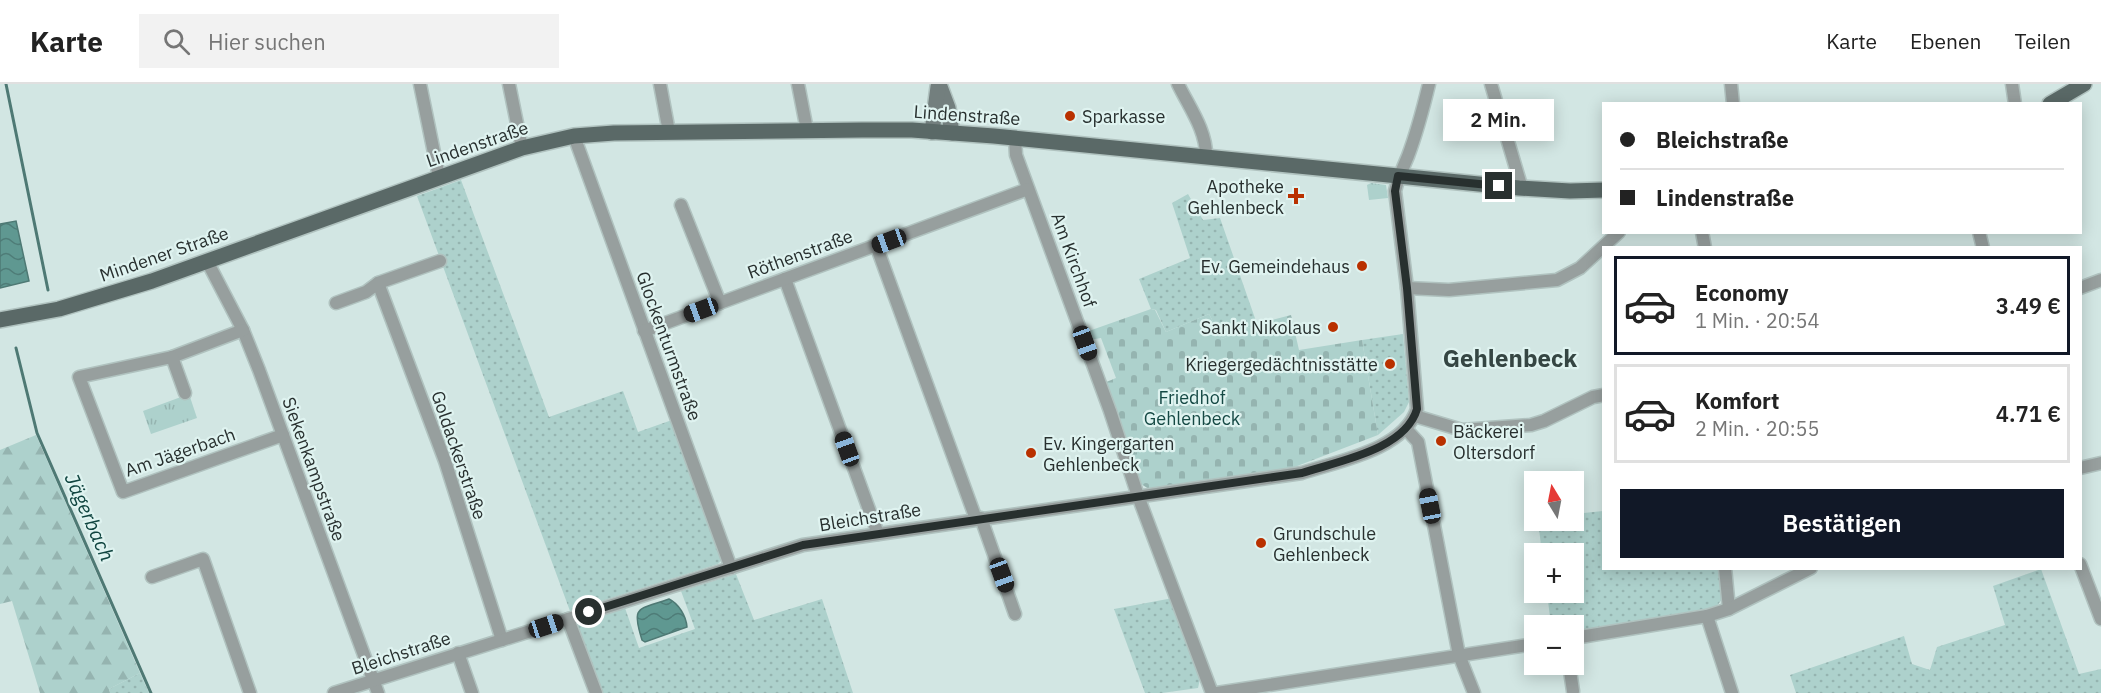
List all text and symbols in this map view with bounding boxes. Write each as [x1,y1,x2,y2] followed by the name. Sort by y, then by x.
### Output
[139,14,559,68] search box
[30,23,103,60] text: Karte
[160,25,193,58] icon: search
[208,27,326,56] text: Hier suchen
[1826,27,1877,55] text: Karte
[1910,27,1981,55] text: Ebenen
[2014,27,2071,55] text: Teilen
[1444,99,1555,141] callout: 2 Min.
[913,100,1021,130] street label: Lindenstraße
[1082,105,1166,128] place label: Sparkasse
[1470,106,1527,133] text: 2 Min.
[1063,109,1077,123] marker: Sparkasse
[423,116,531,172] street label: Lindenstraße
[1656,125,1789,154] text: Bleichstraße
[1485,172,1512,199] route end
[1188,175,1285,219] place label: Apotheke Gehlenbeck
[1656,183,1794,212] text: Lindenstraße
[1289,189,1303,203] marker: Apotheke Gehlenbeck
[1046,209,1102,311] street label: Am Kirchhof
[96,221,232,287] street label: Mindener Straße
[744,224,856,284] street label: Röthenstraße
[869,226,909,256] car
[1200,255,1350,278] place label: Ev. Gemeindehaus
[1355,259,1369,273] marker: Ev. Gemeindehaus
[631,268,707,424] street label: Glockenturmstraße
[1695,278,1789,307] text: Economy
[1623,279,1677,333] icon: car
[1996,291,2061,320] text: 3.49 €
[681,295,721,325] car
[1695,307,1820,334] text: 1 Min. · 20:54
[1201,316,1321,339] place label: Sankt Nikolaus
[1326,320,1340,334] marker: Sankt Nikolaus
[1070,323,1100,363] car
[1443,342,1577,374] district label: Gehlenbeck
[1185,353,1378,376] place label: Kriegergedächtnisstätte
[1383,357,1397,371] marker: Kriegergedächtnisstätte
[1144,386,1241,430] park label: Friedhof Gehlenbeck
[1695,386,1780,415] text: Komfort
[1623,387,1677,441] icon: car
[426,388,492,523] street label: Goldackerstraße
[277,394,351,544] street label: Siekenkampstraße
[1996,399,2061,428] text: 4.71 €
[1695,415,1820,442] text: 2 Min. · 20:55
[1453,420,1535,464] place label: Bäckerei Oltersdorf
[122,422,238,482] street label: Am Jägerbach
[832,429,862,469] car
[1043,432,1174,476] place label: Ev. Kingergarten Gehlenbeck
[1434,434,1448,448] marker: Bäckerei Oltersdorf
[1024,446,1038,460] marker: Ev. Kingergarten Gehlenbeck
[59,469,121,565] water label: Jägerbach
[1524,471,1584,531] north arrow
[1524,471,1584,675] map controls
[1418,487,1442,525] car
[1620,489,2064,558] button: Bestätigen
[817,498,923,536] street label: Bleichstraße
[1273,522,1376,566] place label: Grundschule Gehlenbeck
[1254,536,1268,550] marker: Grundschule Gehlenbeck
[1524,543,1584,603] button: +
[987,555,1017,595] car
[575,598,602,625] route start
[526,612,566,640] car
[1524,615,1584,675] button: −
[349,626,454,680] street label: Bleichstraße

